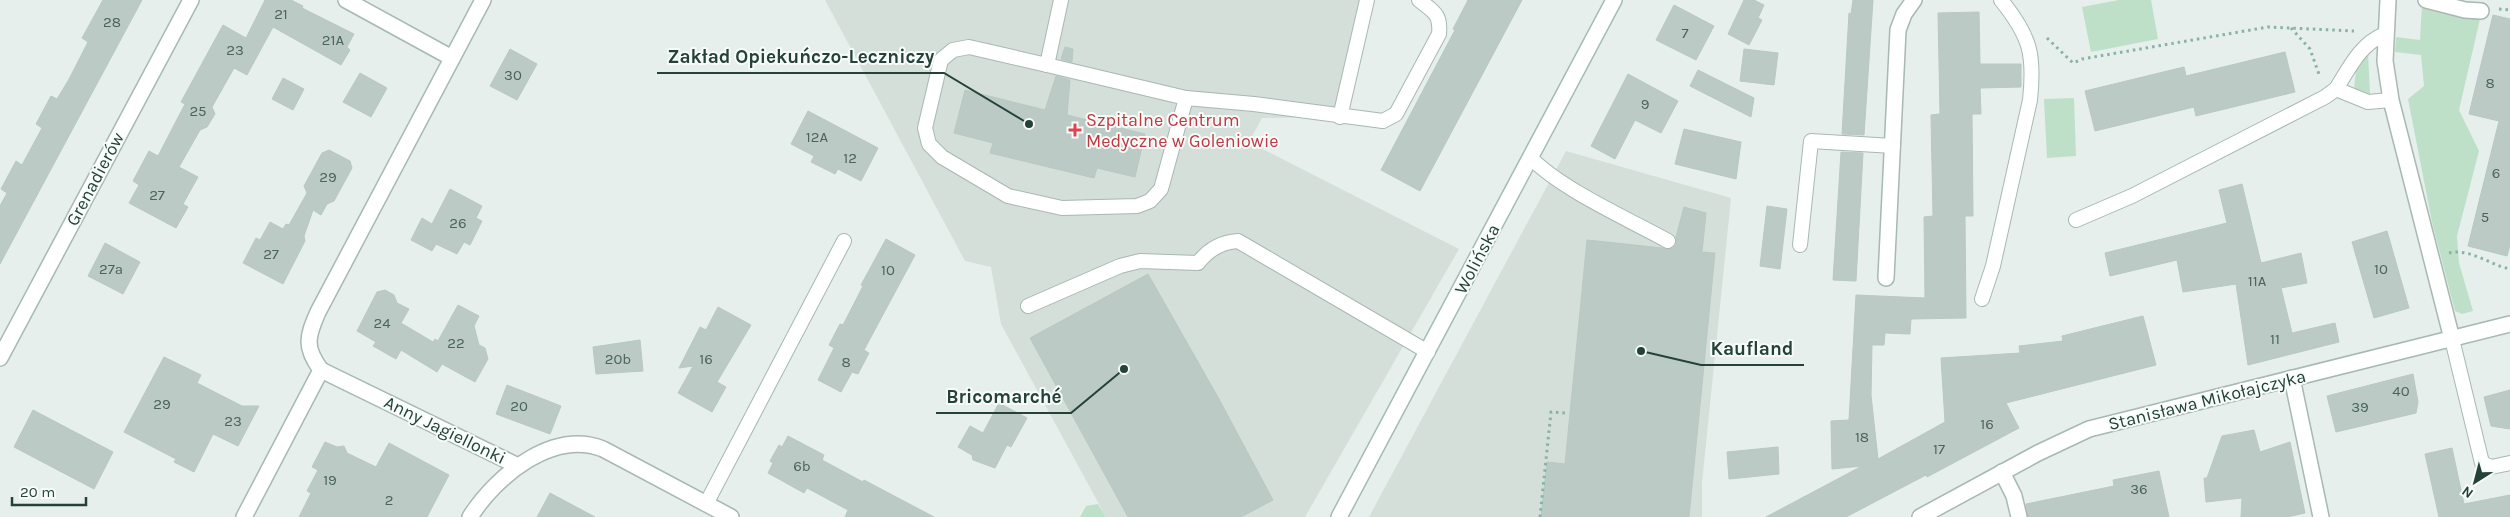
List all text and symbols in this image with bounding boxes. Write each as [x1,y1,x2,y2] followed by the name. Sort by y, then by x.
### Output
[274,5,288,23] house number: 21
[103,13,121,31] house number: 28
[1681,24,1689,42] house number: 7
[322,31,345,49] house number: 21A
[657,39,944,73] callout: Zakład Opiekuńczo-Leczniczy
[226,41,244,59] house number: 23
[668,46,935,68] text: Zakład Opiekuńczo-Leczniczy
[504,66,522,84] house number: 30
[2485,74,2495,92] house number: 8
[1641,95,1649,113] house number: 9
[189,102,207,120] house number: 25
[1086,109,1278,152] place label: Szpitalne Centrum Medyczne w Goleniowie
[1068,123,1082,137] marker: Szpitalne Centrum Medyczne w Goleniowie
[61,128,129,230] street label: Grenadierów
[806,128,829,146] house number: 12A
[843,149,857,167] house number: 12
[2492,164,2500,182] house number: 6
[319,168,337,186] house number: 29
[149,186,165,204] house number: 27
[2481,208,2489,226] house number: 5
[449,214,467,232] house number: 26
[1449,220,1505,298] street label: Wolińska
[263,245,279,263] house number: 27
[99,260,123,278] house number: 27a
[2374,260,2388,278] house number: 10
[881,261,895,279] house number: 10
[2248,272,2267,290] house number: 11A
[373,314,391,332] house number: 24
[2270,330,2280,348] house number: 11
[1701,331,1804,365] callout: Kaufland
[447,334,465,352] house number: 22
[1711,338,1793,360] text: Kaufland
[605,350,631,368] house number: 20b
[699,350,713,368] house number: 16
[841,353,851,371] house number: 8
[2106,365,2308,435] street label: Stanisława Mikołajczyka
[936,379,1071,413] callout: Bricomarché
[2392,382,2410,400] house number: 40
[946,386,1062,408] text: Bricomarché
[380,391,510,469] street label: Anny Jagiellonki
[153,395,171,413] house number: 29
[510,397,528,415] house number: 20
[2351,398,2369,416] house number: 39
[224,412,242,430] house number: 23
[1980,415,1994,433] house number: 16
[1855,428,1869,446] house number: 18
[1933,440,1945,458] house number: 17
[793,457,811,475] house number: 6b
[2450,457,2500,507] north arrow
[323,471,337,489] house number: 19
[12,474,86,506] scale bar
[2130,480,2148,498] house number: 36
[2459,482,2477,502] text: N
[20,483,55,501] text: 20 m
[385,491,393,509] house number: 2

